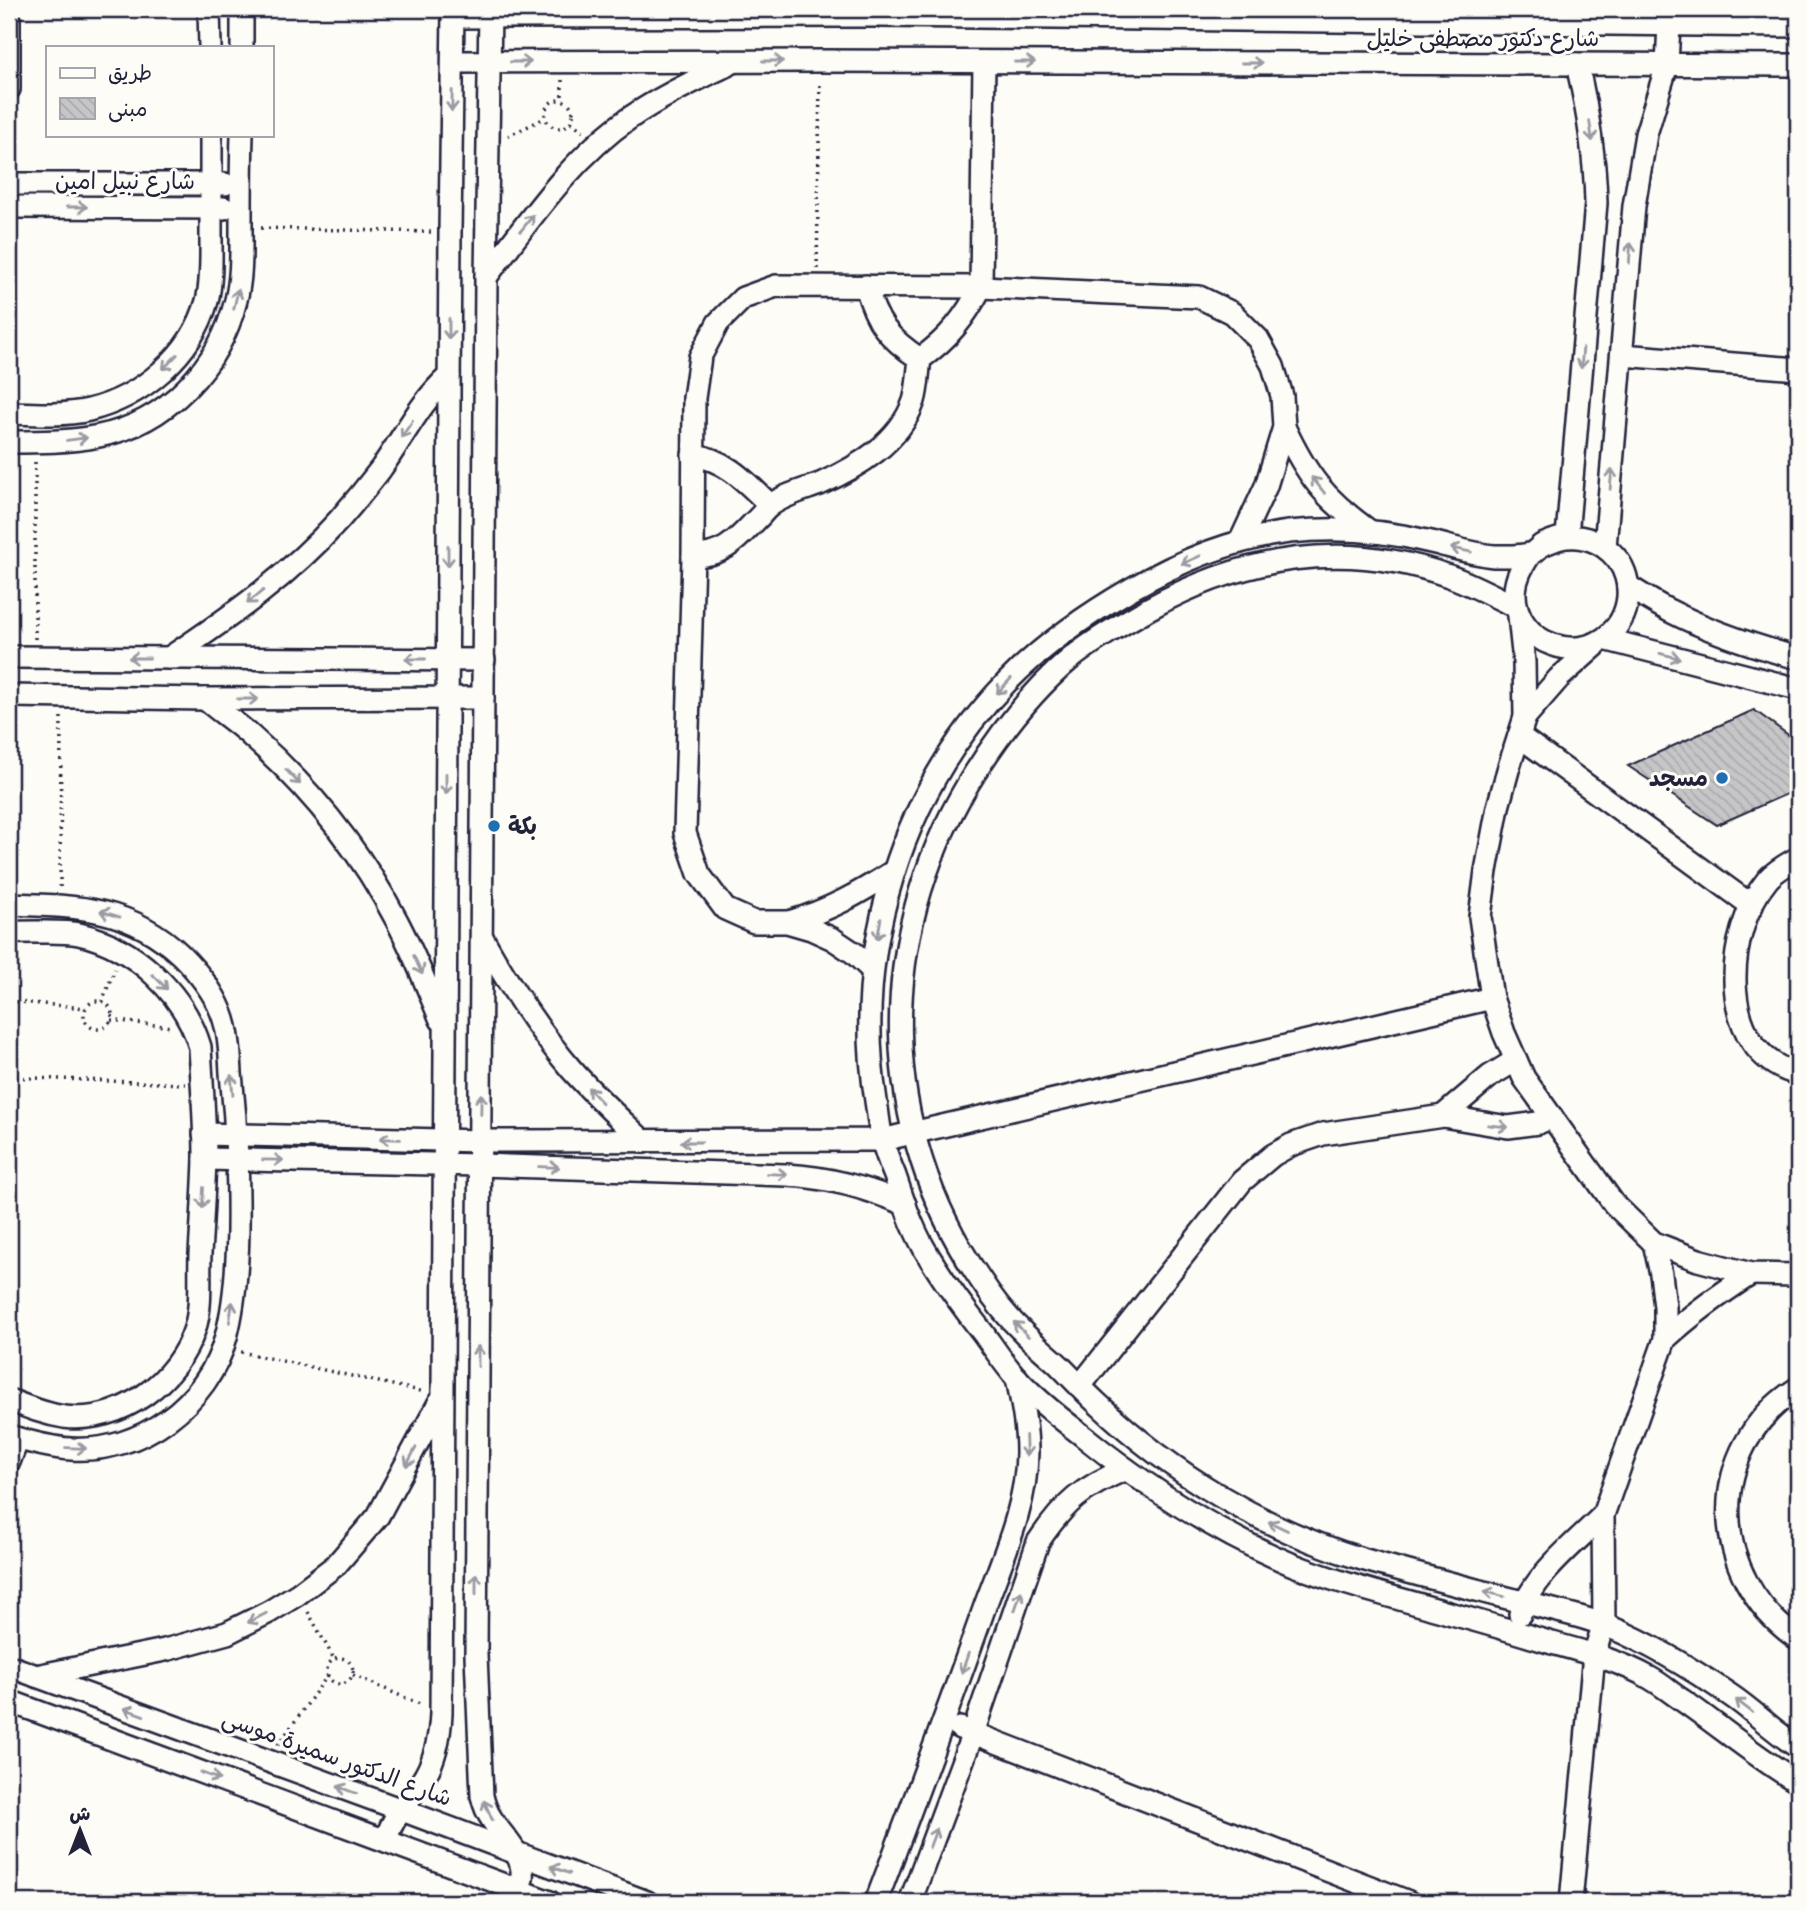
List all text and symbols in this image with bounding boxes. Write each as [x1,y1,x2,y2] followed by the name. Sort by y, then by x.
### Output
[1367,18,1599,59] street label: شارع دكتور مصطفى خليل
[46,46,273,136] legend
[108,54,152,92] text: طريق
[761,54,784,68] one-way arrow
[509,55,532,69] one-way arrow
[1013,55,1036,69] one-way arrow
[1241,56,1264,70] one-way arrow
[108,90,147,128] text: مبنى
[445,90,459,113] one-way arrow
[1585,119,1598,142] one-way arrow
[55,161,195,202] street label: شارع نبيل امين
[65,200,88,214] one-way arrow
[520,214,535,233] one-way arrow
[1624,242,1637,264] one-way arrow
[229,288,243,311] one-way arrow
[442,317,456,340] one-way arrow
[1575,346,1588,369] one-way arrow
[161,354,178,371] one-way arrow
[400,419,414,438] one-way arrow
[65,433,88,446] one-way arrow
[1605,469,1618,491] one-way arrow
[1311,477,1326,495] one-way arrow
[1450,542,1473,556] one-way arrow
[441,545,455,568] one-way arrow
[1181,554,1202,567] one-way arrow
[247,589,265,605] one-way arrow
[1658,650,1681,663] one-way arrow
[128,651,151,664] one-way arrow
[404,653,427,666] one-way arrow
[996,677,1012,695] one-way arrow
[237,692,260,706] one-way arrow
[1649,758,1708,799] place label: مسجد
[285,768,301,786] one-way arrow
[1714,770,1730,786] marker: مسجد
[440,772,453,795] one-way arrow
[508,806,537,847] place label: بكة
[486,818,502,834] marker: بكة
[99,906,121,919] one-way arrow
[872,917,885,939] one-way arrow
[412,955,425,976] one-way arrow
[152,974,169,991] one-way arrow
[225,1074,238,1097] one-way arrow
[587,1086,603,1104] one-way arrow
[474,1093,488,1116] one-way arrow
[1486,1119,1509,1132] one-way arrow
[379,1132,402,1145] one-way arrow
[680,1135,703,1149] one-way arrow
[261,1153,284,1167] one-way arrow
[538,1160,561,1173] one-way arrow
[765,1168,788,1181] one-way arrow
[196,1186,209,1208] one-way arrow
[224,1301,237,1324] one-way arrow
[1013,1321,1030,1338] one-way arrow
[471,1345,485,1368] one-way arrow
[1020,1434,1033,1457] one-way arrow
[64,1442,87,1455] one-way arrow
[404,1446,418,1466] one-way arrow
[1267,1519,1289,1532] one-way arrow
[470,1572,483,1595] one-way arrow
[1483,1587,1505,1600] one-way arrow
[1013,1590,1025,1612] one-way arrow
[247,1611,268,1625] one-way arrow
[958,1652,970,1674] one-way arrow
[216,1697,458,1819] street label: شارع الدكتور سميرة موسى
[1736,1698,1754,1713] one-way arrow
[123,1704,145,1717] one-way arrow
[199,1770,221,1783] one-way arrow
[337,1782,359,1795] one-way arrow
[46,1796,116,1866] north arrow
[70,1797,91,1830] text: ش
[480,1800,493,1821] one-way arrow
[927,1827,940,1849] one-way arrow
[550,1863,572,1875] one-way arrow

